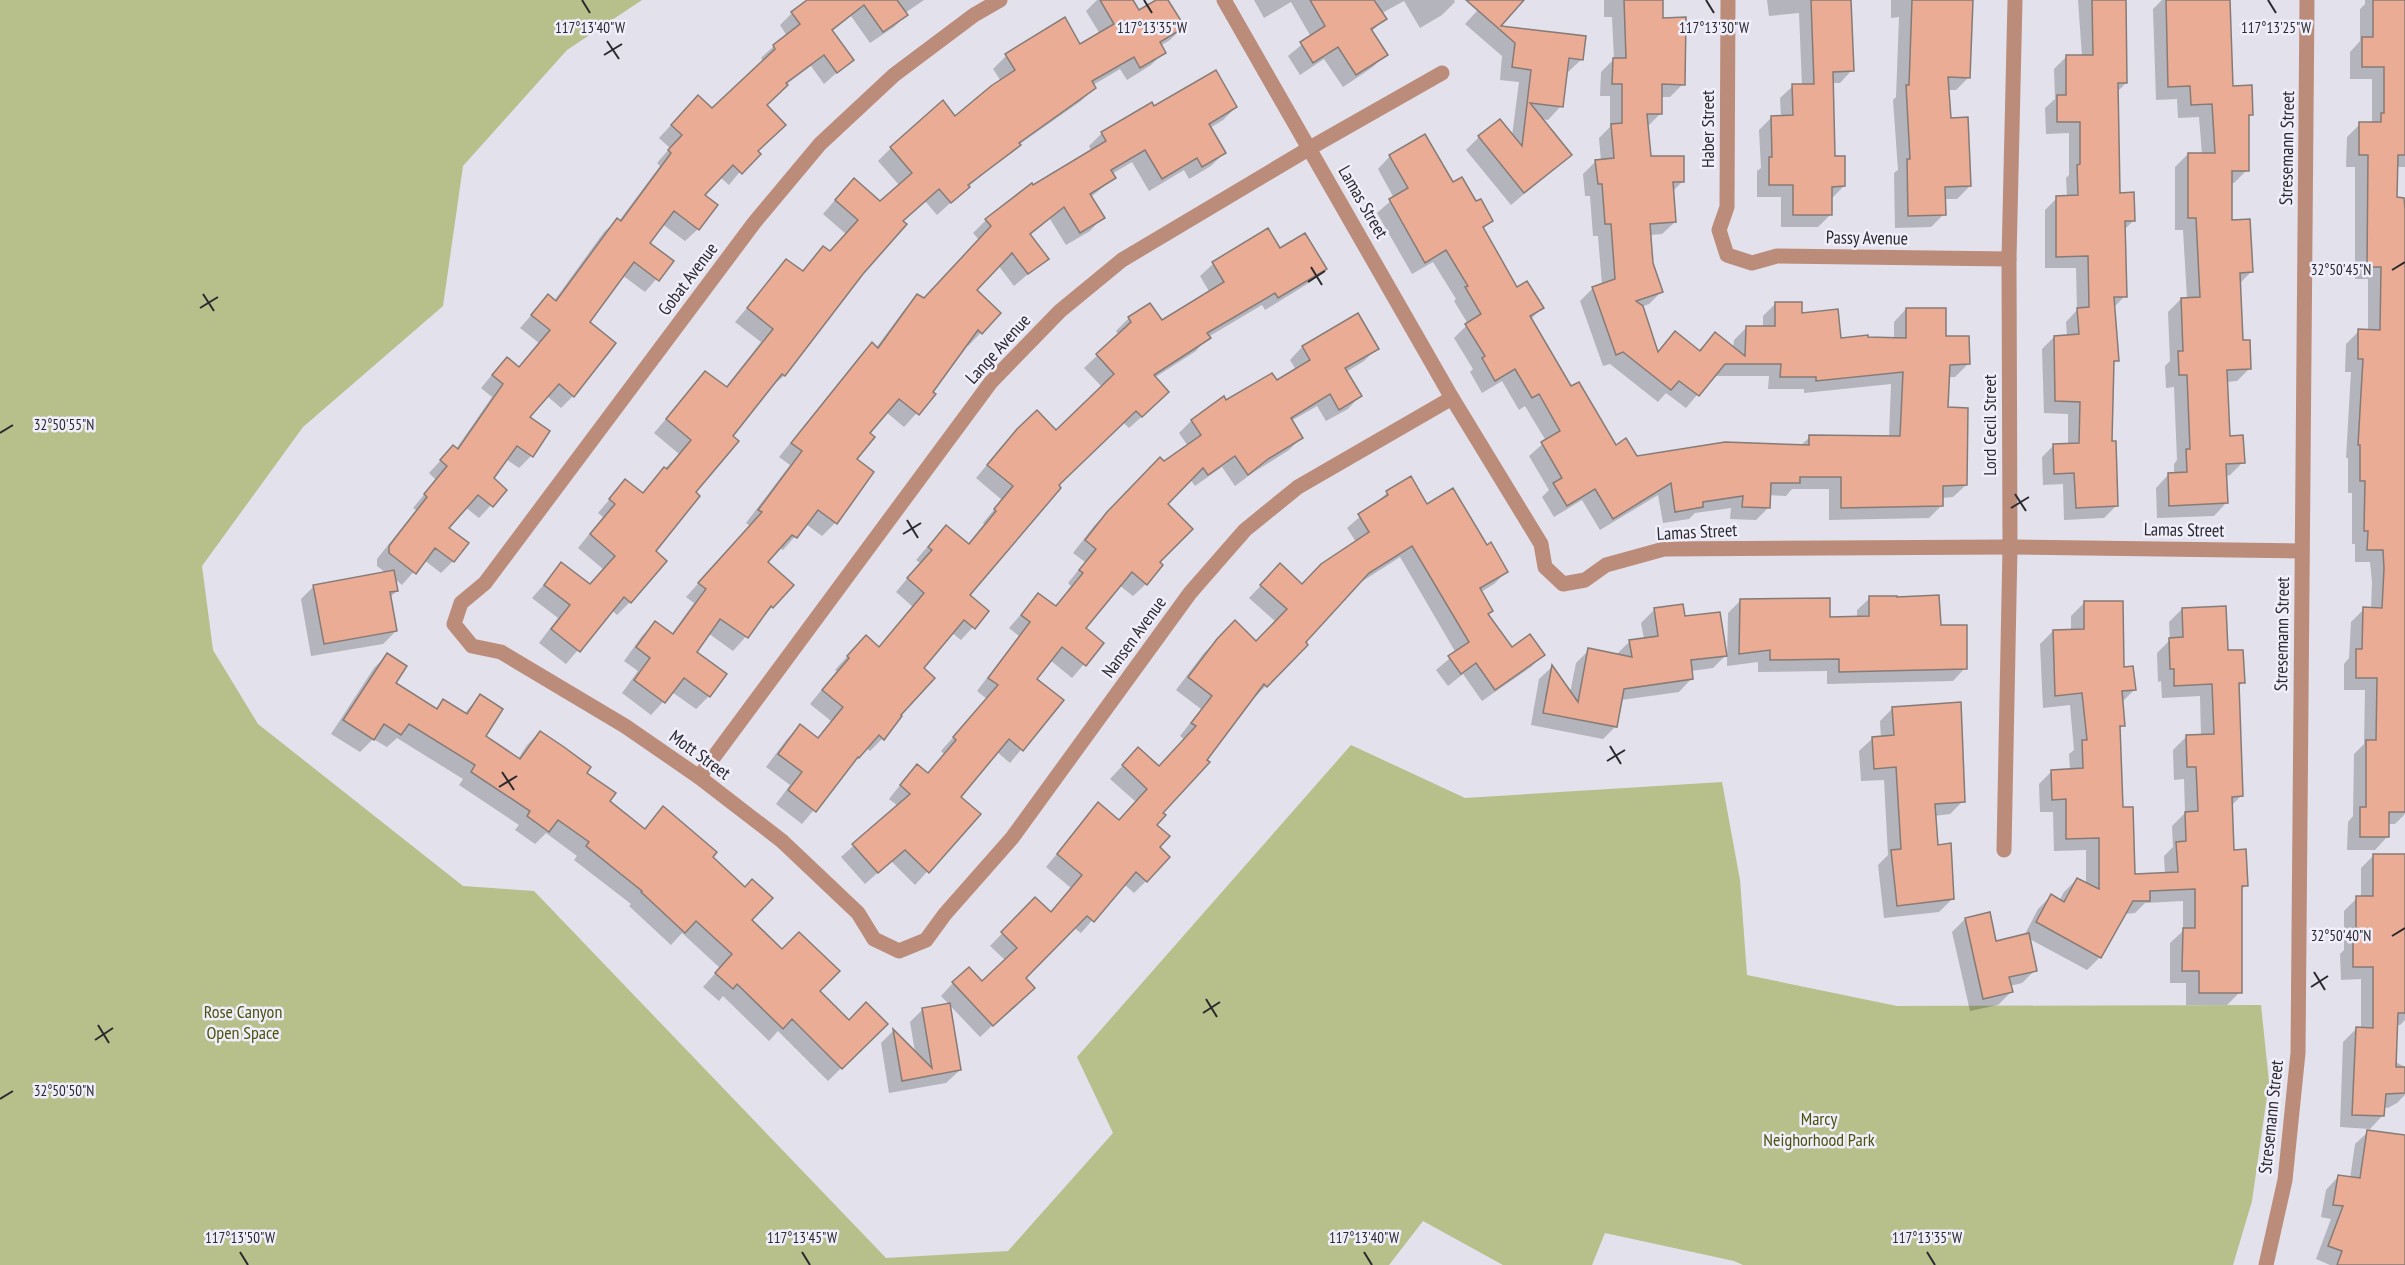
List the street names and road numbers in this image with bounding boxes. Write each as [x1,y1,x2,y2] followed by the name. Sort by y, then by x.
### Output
[1696,90,1719,168] street label: Haber Street
[2274,91,2299,205] street label: Stresemann Street
[1333,161,1394,242] street label: Lamas Street
[1826,225,1908,250] street label: Passy Avenue
[653,238,722,320] street label: Gobat Avenue
[960,309,1035,388] street label: Lange Avenue
[1978,374,2001,476] street label: Lord Cecil Street
[2144,517,2224,542] street label: Lamas Street
[1656,518,1738,545] street label: Lamas Street
[2269,577,2294,691] street label: Stresemann Street
[1096,591,1171,682] street label: Nansen Avenue
[665,725,735,785] street label: Mott Street
[2253,1059,2288,1175] street label: Stresemann Street

